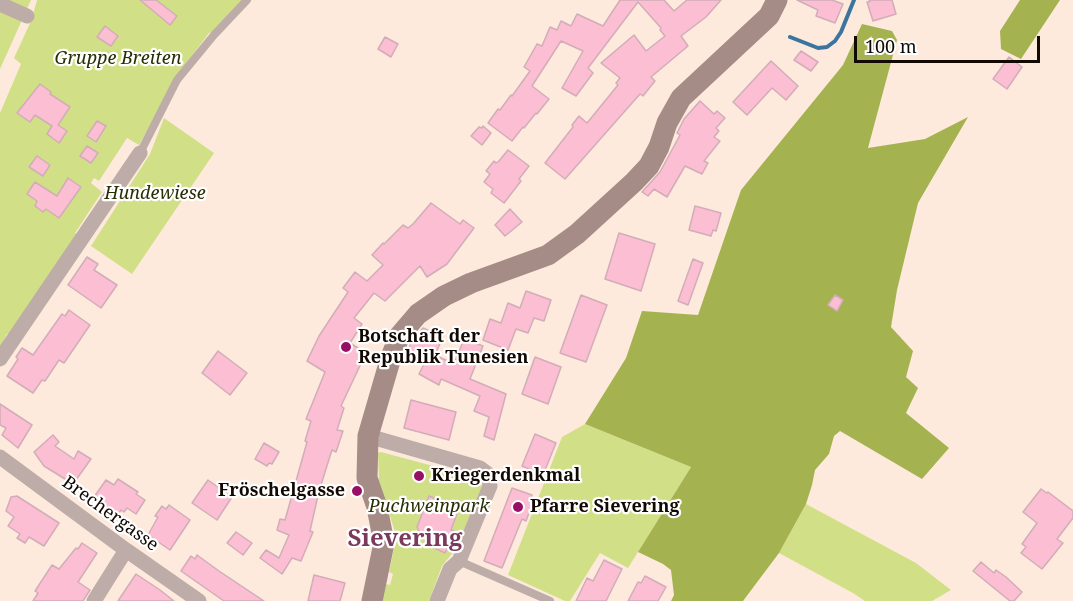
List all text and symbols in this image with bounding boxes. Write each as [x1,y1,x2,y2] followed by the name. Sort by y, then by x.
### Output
[857,24,1043,62] scale bar
[865,34,917,58] text: 100 m
[55,48,181,70] park label: Gruppe Breiten
[104,183,206,205] park label: Hundewiese
[358,326,529,368] place label: Botschaft der Republik Tunesien
[339,340,353,354] marker: Botschaft der Republik Tunesien
[431,465,580,487] place label: Kriegerdenkmal
[412,469,426,483] marker: Kriegerdenkmal
[58,472,162,556] street label: Brechergasse
[218,480,345,502] place label: Fröschelgasse
[350,484,364,498] marker: Fröschelgasse
[369,496,489,518] park label: Puchweinpark
[530,496,680,518] place label: Pfarre Sievering
[511,500,525,514] marker: Pfarre Sievering
[348,525,462,553] district label: Sievering

